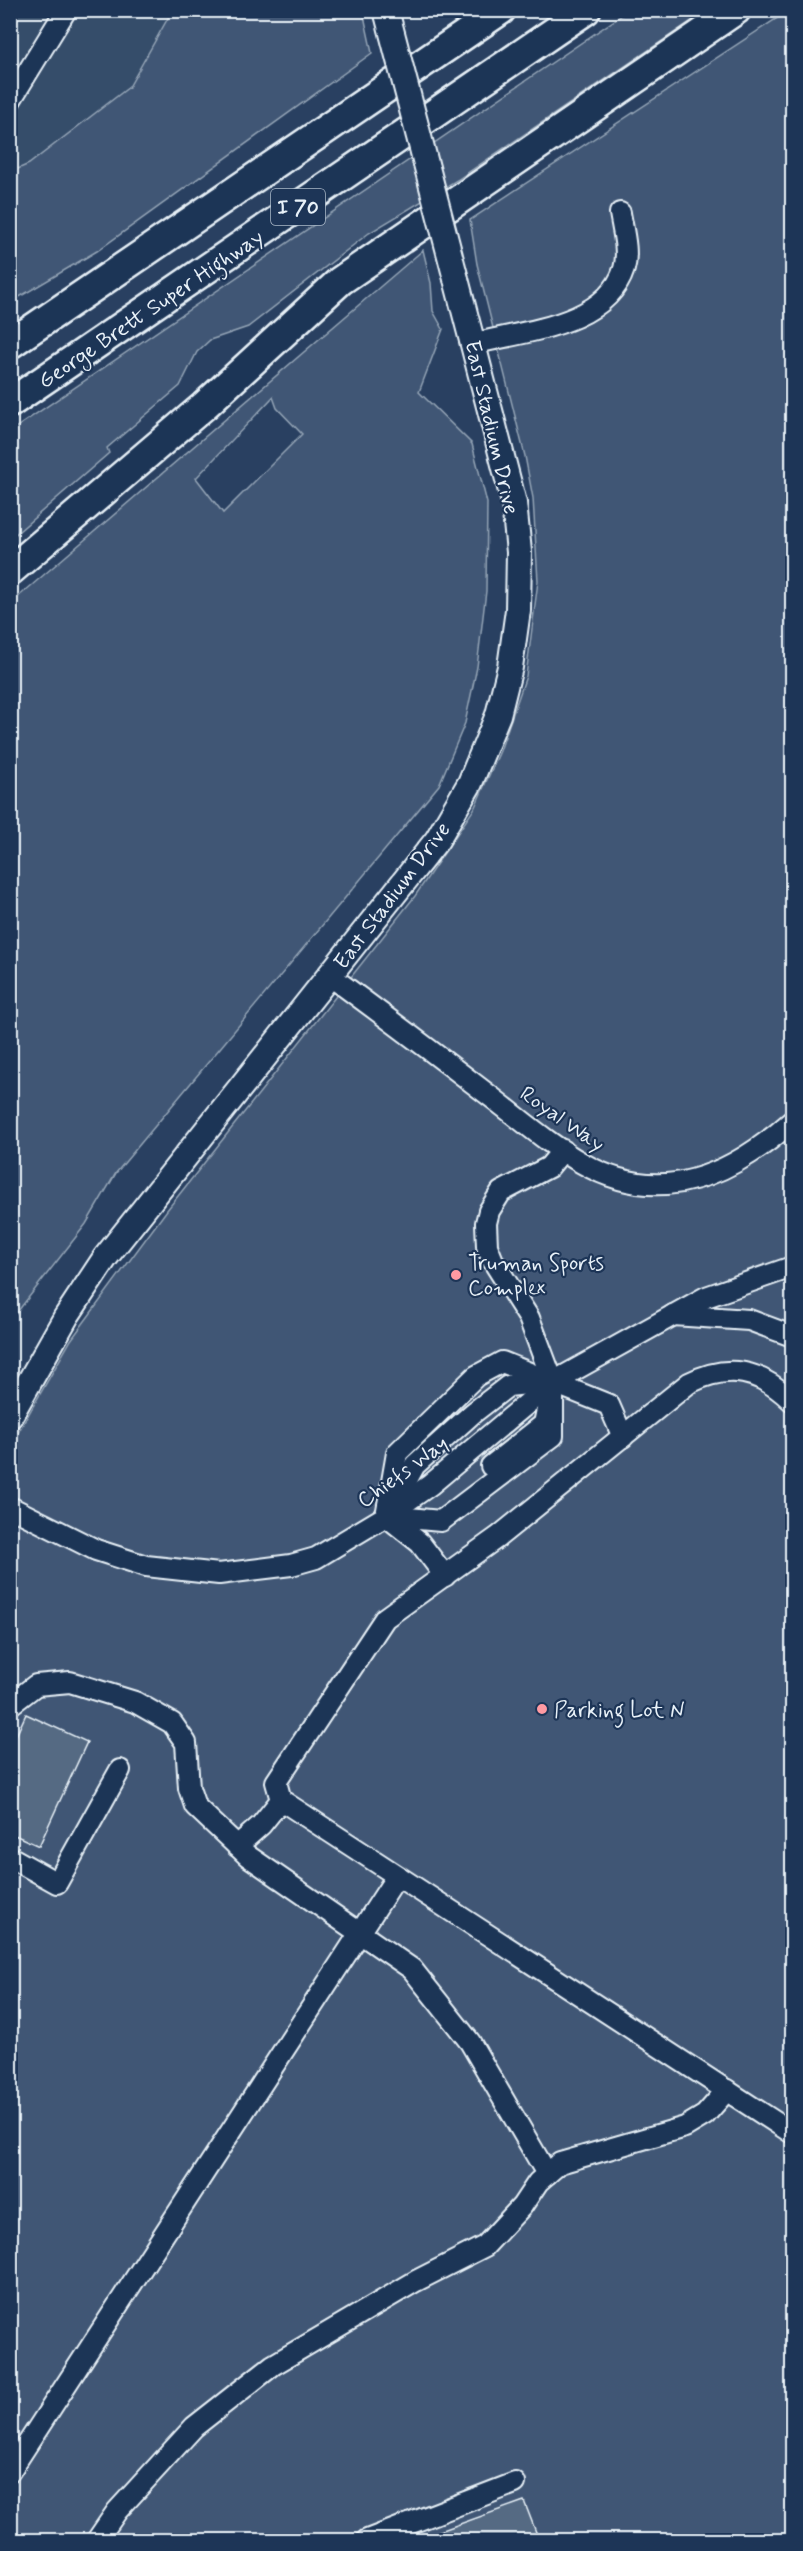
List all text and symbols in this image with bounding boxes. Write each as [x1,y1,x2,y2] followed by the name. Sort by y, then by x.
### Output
[271,189,325,225] road number: I 70
[33,224,271,398] street label: George Brett Super Highway
[457,338,525,517] street label: East Stadium Drive
[328,817,457,976] street label: East Stadium Drive
[514,1080,610,1159] street label: Royal Way
[468,1250,604,1303] place label: Truman Sports Complex
[449,1268,463,1282] marker: Truman Sports Complex
[352,1430,454,1515] street label: Chiefs Way
[554,1697,685,1728] place label: Parking Lot N
[535,1702,549,1716] marker: Parking Lot N

